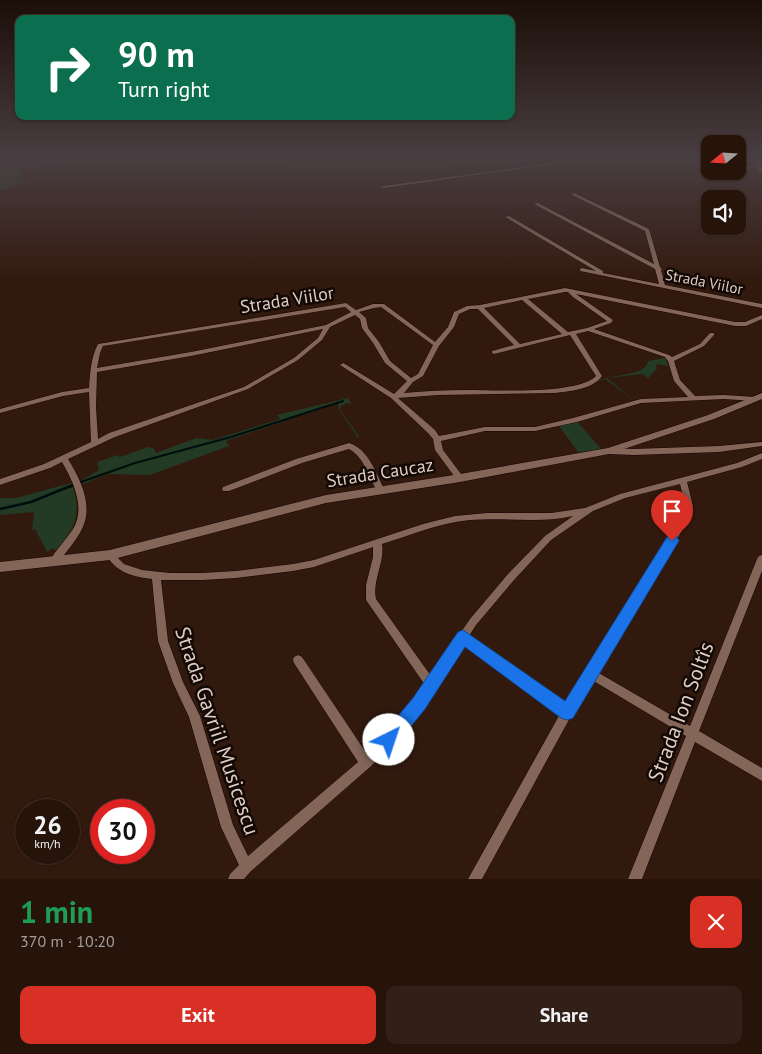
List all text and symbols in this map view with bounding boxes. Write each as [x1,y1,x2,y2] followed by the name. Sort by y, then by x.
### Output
[118,31,195,77] text: 90 m
[35,35,100,100] icon: right
[118,75,210,103] text: Turn right
[701,135,746,180] north arrow
[701,135,746,235] map controls
[701,190,746,235] button: sound
[664,265,745,298] street label: Strada Viilor
[238,281,335,318] street label: Strada Viilor
[325,453,435,492] street label: Strada Caucaz
[651,490,693,541] pin
[658,497,686,525] icon: arrive
[169,623,266,838] street label: Strada Gavriil Musicescu
[641,638,720,786] street label: Strada Ion Soltîs
[362,713,414,765] position arrow
[90,799,155,864] speed limit sign: 30
[33,809,62,841] text: 26
[34,836,61,851] text: km/h
[20,892,93,931] text: 1 min
[690,896,742,948] button: close
[20,931,115,951] text: 370 m · 10:20
[20,986,376,1044] button: Exit
[386,986,742,1044] button: Share

